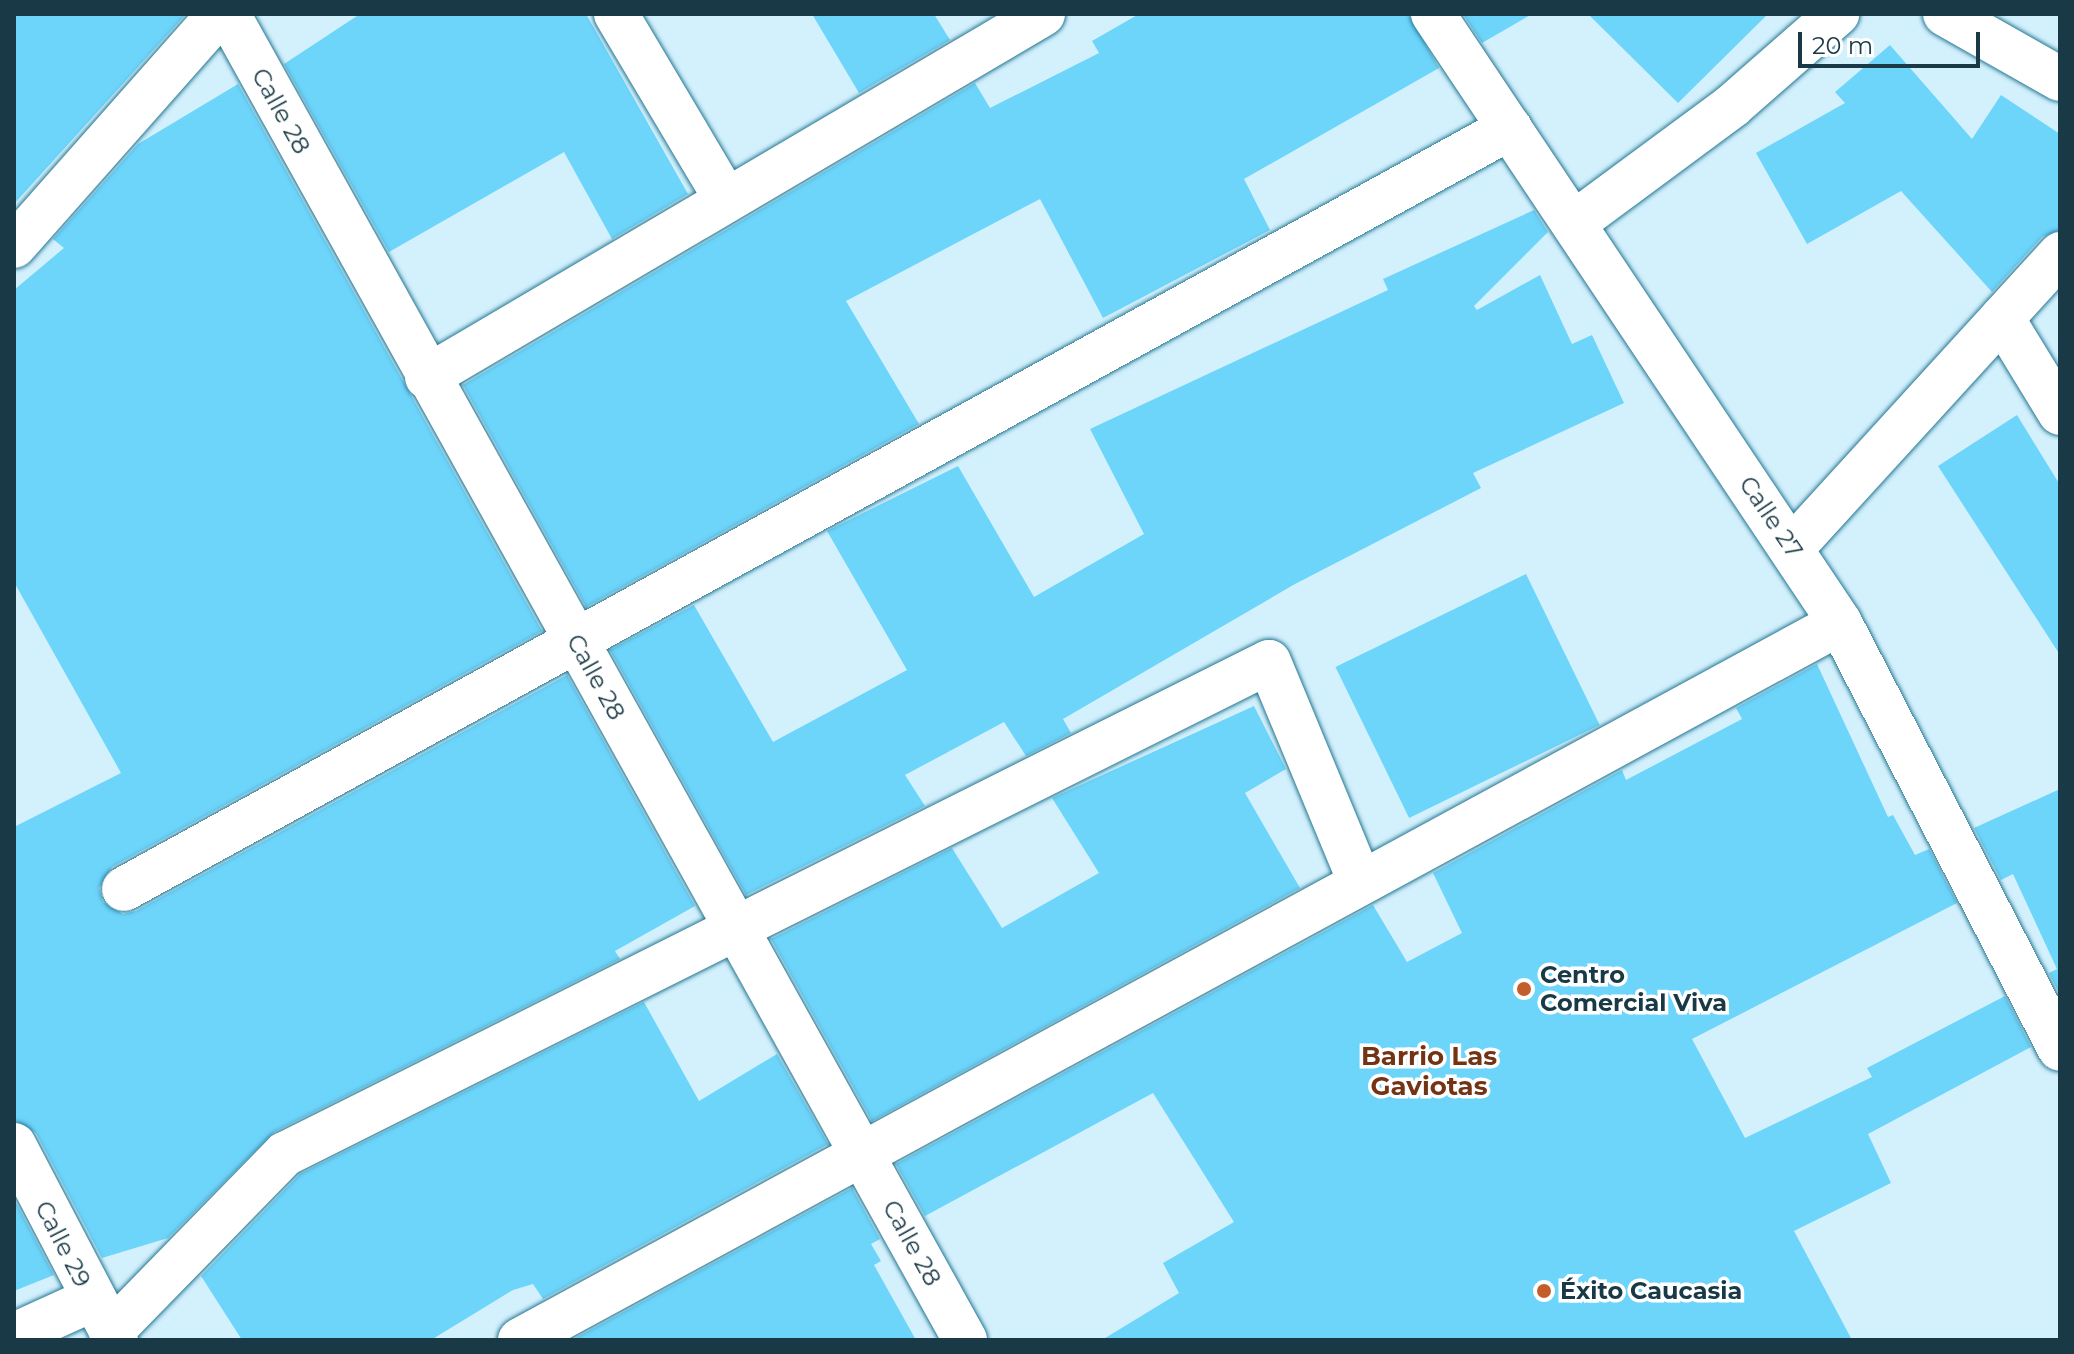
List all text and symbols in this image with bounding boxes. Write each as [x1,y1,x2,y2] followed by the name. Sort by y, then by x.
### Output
[1802,16,1984,66] scale bar
[1812,31,1873,60] text: 20 m
[246,63,316,159] street label: Calle 28
[1733,471,1809,563] street label: Calle 27
[561,629,631,725] street label: Calle 28
[1540,961,1727,1017] place label: Centro Comercial Viva
[1515,980,1533,998] marker: Centro Comercial Viva
[1361,1041,1497,1102] district label: Barrio Las Gaviotas
[877,1195,947,1291] street label: Calle 28
[29,1196,97,1292] street label: Calle 29
[1560,1277,1742,1305] place label: Éxito Caucasia
[1535,1282,1553,1300] marker: Éxito Caucasia

